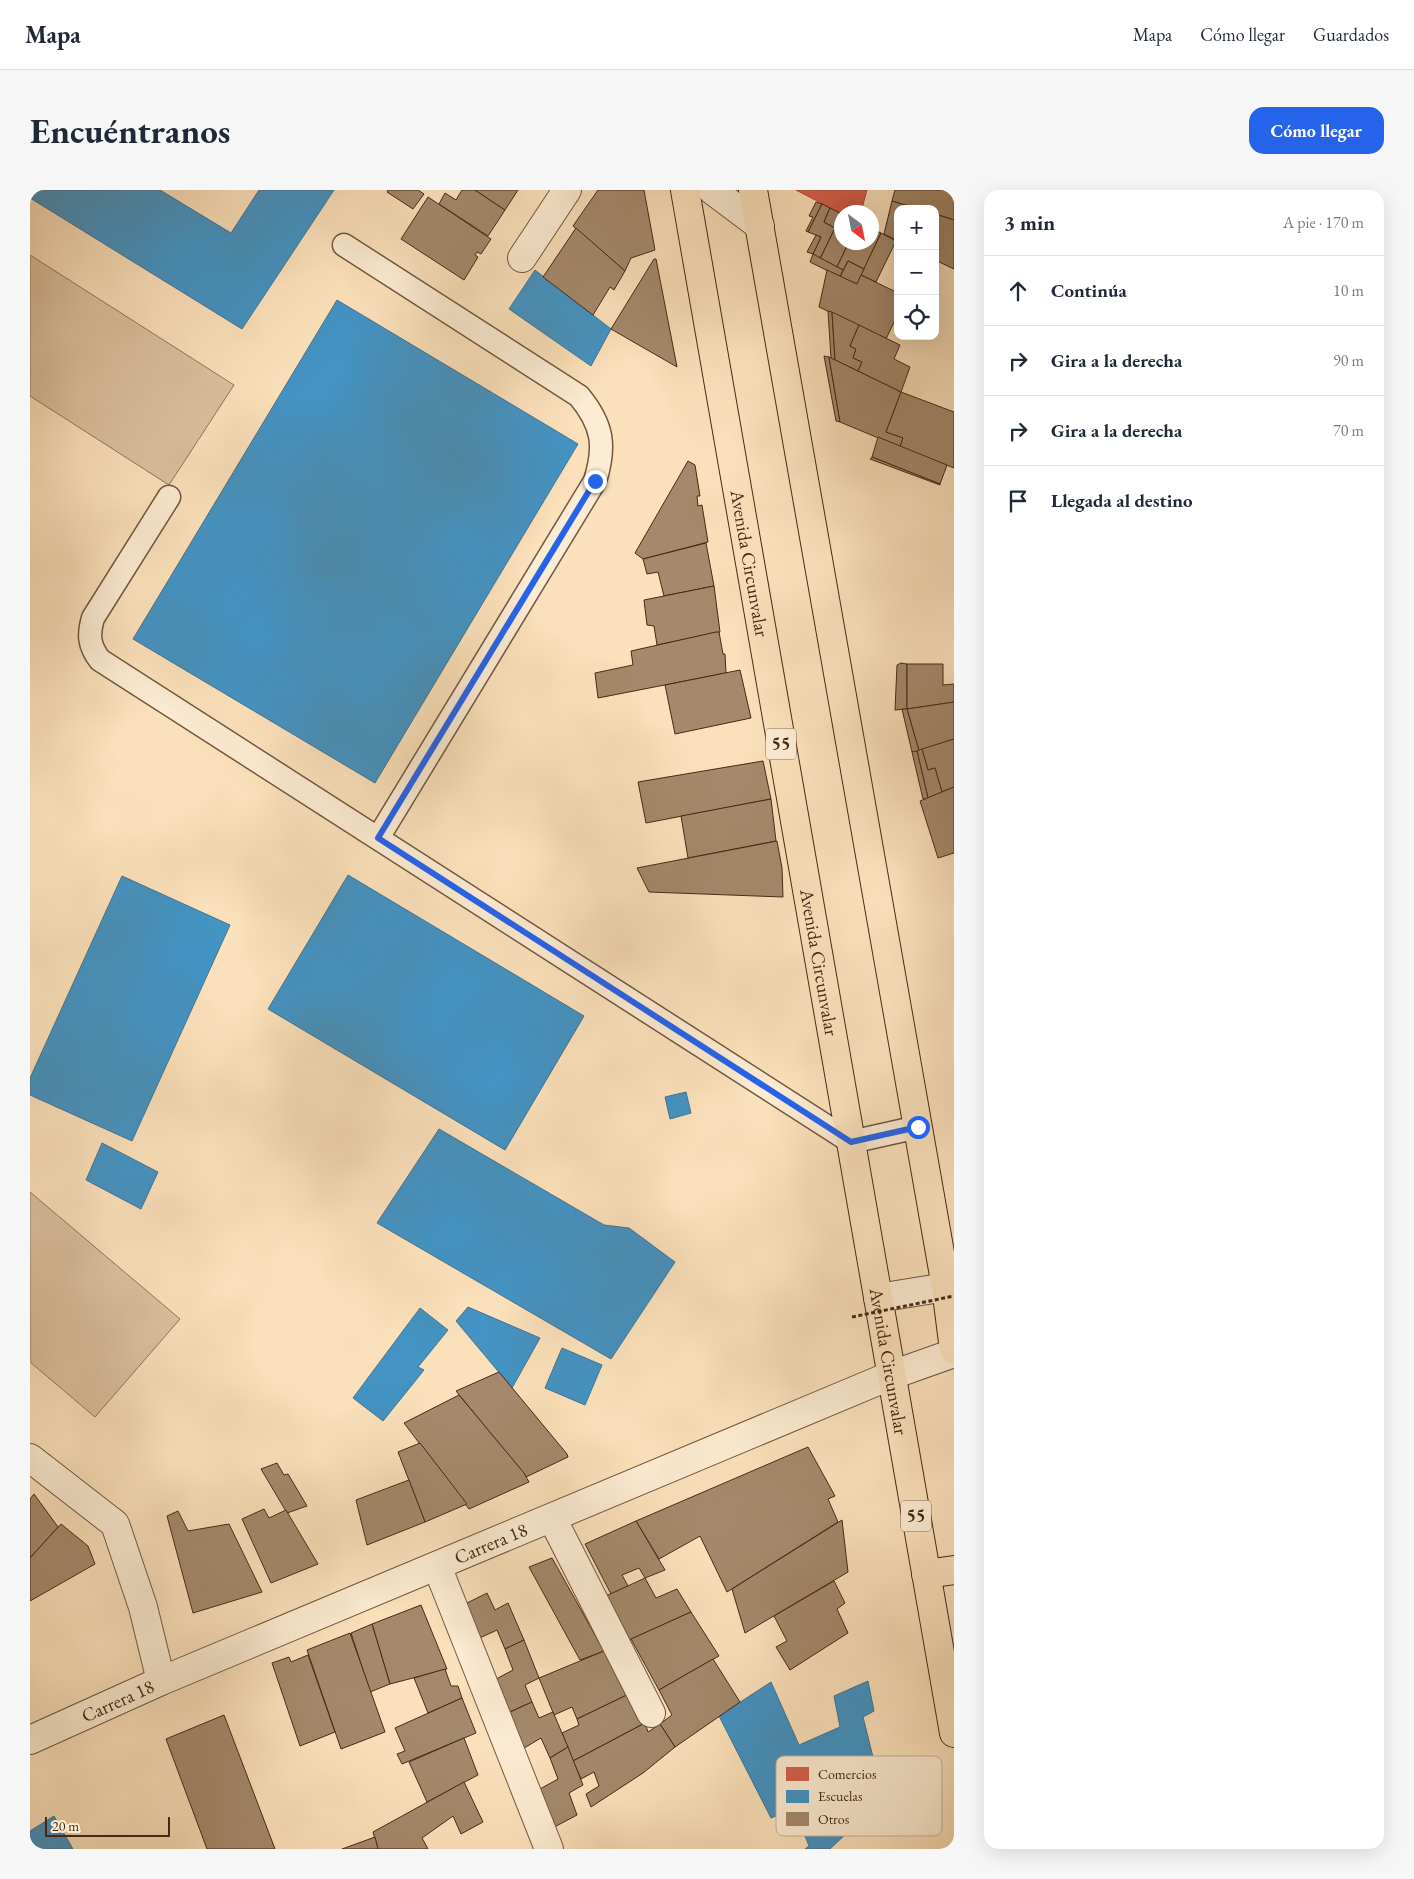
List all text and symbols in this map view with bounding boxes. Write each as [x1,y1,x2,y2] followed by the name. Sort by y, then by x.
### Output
[25,19,81,50] text: Mapa
[1133,23,1172,46] text: Mapa
[1200,23,1285,46] text: Cómo llegar
[1313,23,1389,46] text: Guardados
[1249,107,1384,154] button: Cómo llegar
[30,108,230,153] text: Encuéntranos
[834,205,879,250] north arrow
[894,205,939,340] map controls
[894,205,939,250] button: +
[1004,209,1055,236] text: 3 min
[1283,212,1364,233] text: A pie · 170 m
[894,250,939,295] button: −
[1004,277,1032,305] icon: ahead
[1051,278,1127,303] text: Continúa
[1333,280,1364,301] text: 10 m
[894,295,939,340] button: locate
[1004,347,1032,375] icon: right
[1051,348,1182,373] text: Gira a la derecha
[1333,350,1364,371] text: 90 m
[1004,417,1032,445] icon: right
[1051,418,1182,443] text: Gira a la derecha
[1333,420,1364,441] text: 70 m
[584,470,607,493] route end
[724,487,775,640] street label: Avenida Circunvalar
[1004,487,1032,515] icon: arrive
[1051,488,1193,513] text: Llegada al destino
[766,728,796,760] road number: 55
[794,886,844,1039] street label: Avenida Circunvalar
[907,1116,930,1139] route start
[863,1285,914,1438] street label: Avenida Circunvalar
[901,1500,931,1532] road number: 55
[450,1517,531,1570] street label: Carrera 18
[77,1674,158,1728] street label: Carrera 18
[776,1756,942,1836] legend
[818,1765,877,1783] text: Comercios
[818,1787,863,1805] text: Escuelas
[818,1810,850,1828] text: Otros
[45,1814,170,1837] scale bar
[52,1817,79,1835] text: 20 m

